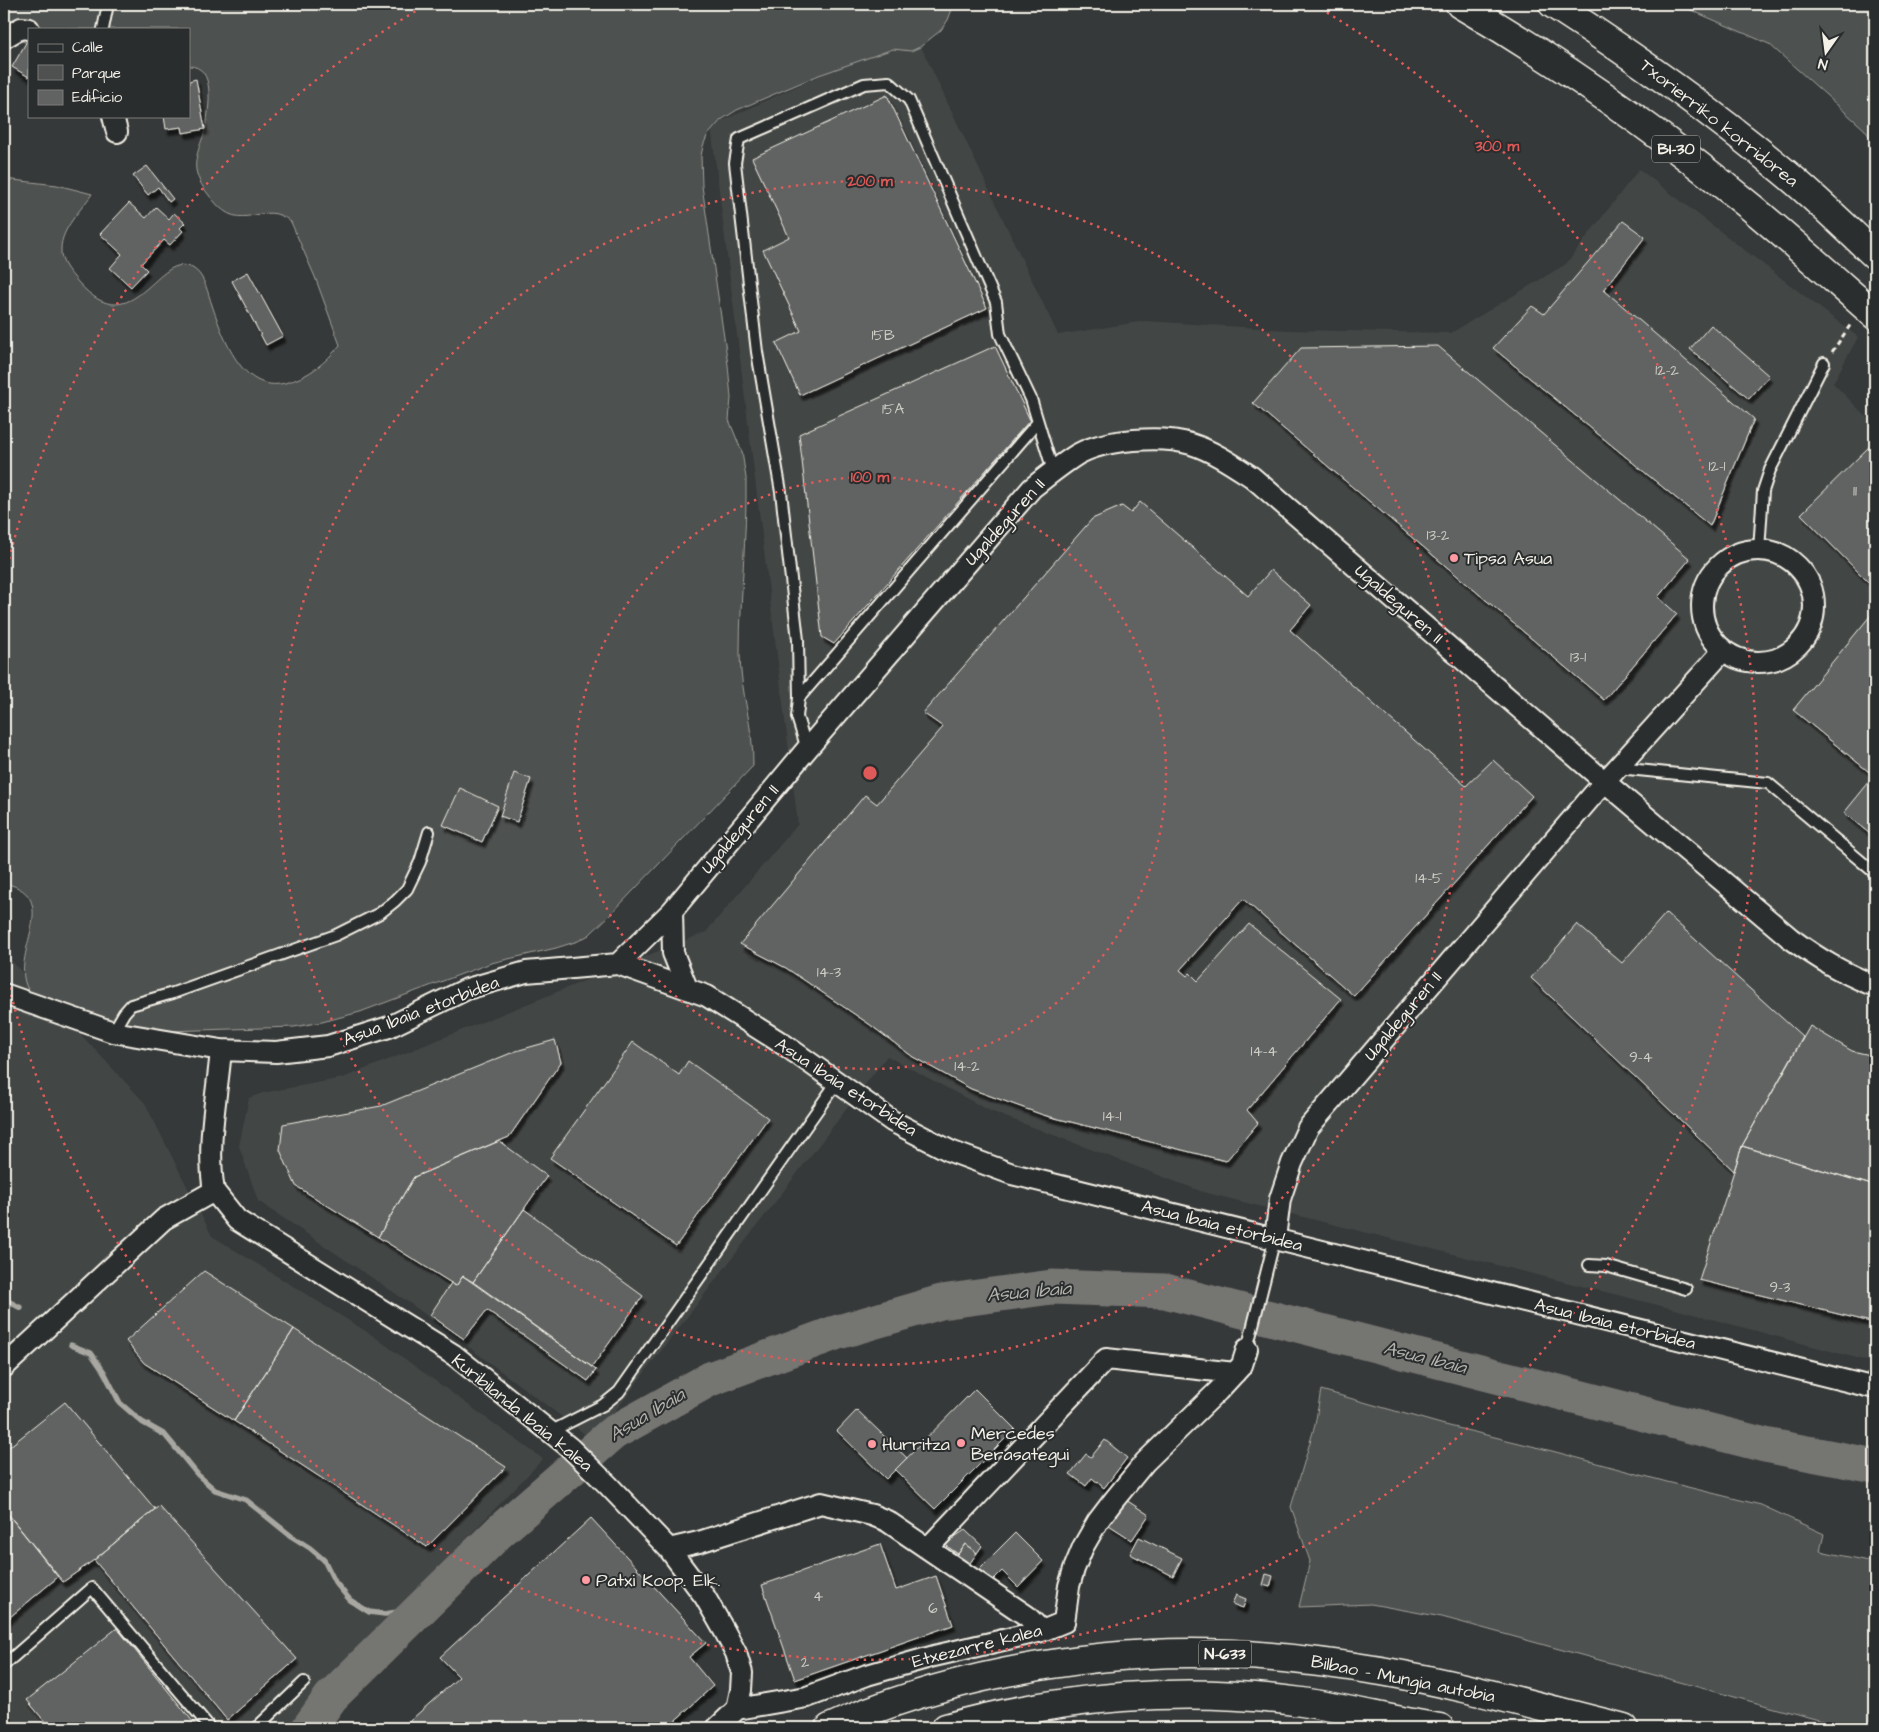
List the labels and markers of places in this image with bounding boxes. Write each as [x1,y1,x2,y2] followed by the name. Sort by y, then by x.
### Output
[1464,546,1552,571] place label: Tipsa Asua
[1448,552,1460,564] marker: Tipsa Asua
[861,764,879,782] centre of rings
[971,1421,1069,1468] place label: Mercedes Berasategui
[882,1432,950,1457] place label: Hurritza
[955,1437,967,1449] marker: Mercedes Berasategui
[866,1438,878,1450] marker: Hurritza
[596,1568,720,1593] place label: Patxi Koop. Elk.
[580,1574,592,1586] marker: Patxi Koop. Elk.

